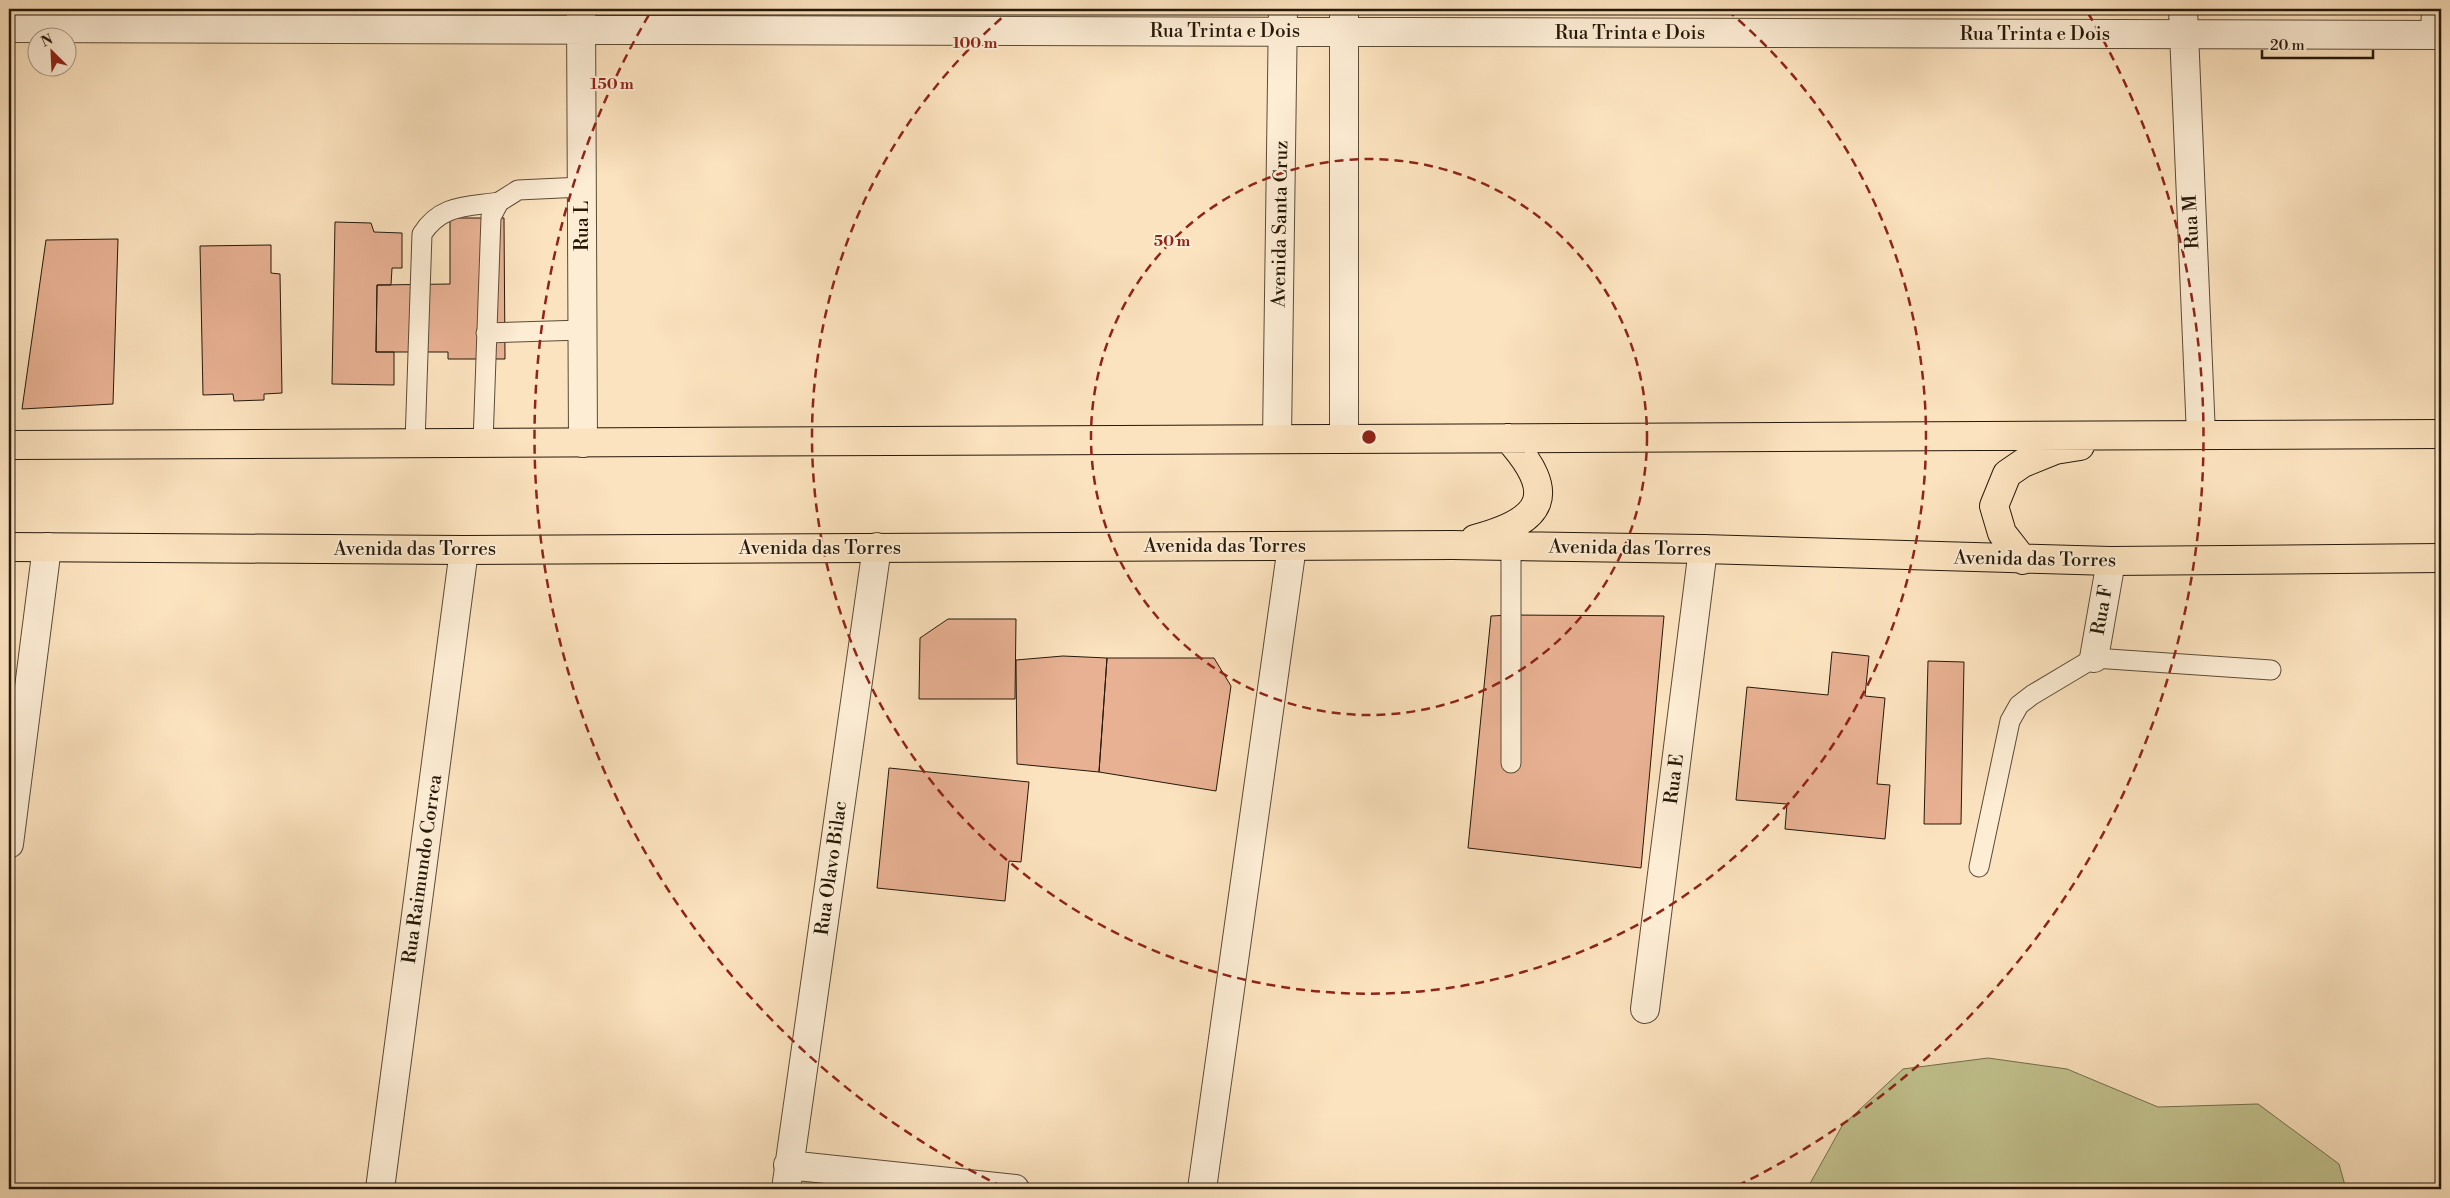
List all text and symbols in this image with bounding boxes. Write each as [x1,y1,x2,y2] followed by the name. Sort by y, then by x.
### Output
[1150,19,1300,43] street label: Rua Trinta e Dois
[1555,21,1705,45] street label: Rua Trinta e Dois
[1960,22,2110,46] street label: Rua Trinta e Dois
[28,28,78,78] north arrow
[2262,28,2374,60] scale bar
[38,31,56,52] text: N
[953,34,998,53] text: 100 m
[2270,36,2305,55] text: 20 m
[590,75,634,94] text: 150 m
[1267,140,1293,309] street label: Avenida Santa Cruz
[2178,194,2204,250] street label: Rua M
[570,201,594,251] street label: Rua L
[1154,232,1190,251] text: 50 m
[1360,428,1378,446] centre of rings
[1143,534,1306,558] street label: Avenida das Torres
[1548,535,1711,561] street label: Avenida das Torres
[738,536,901,560] street label: Avenida das Torres
[333,537,496,561] street label: Avenida das Torres
[1953,546,2116,572] street label: Avenida das Torres
[2086,583,2118,637] street label: Rua F
[1659,752,1689,806] street label: Rua E
[397,773,447,965] street label: Rua Raimundo Correa
[810,799,852,937] street label: Rua Olavo Bilac

